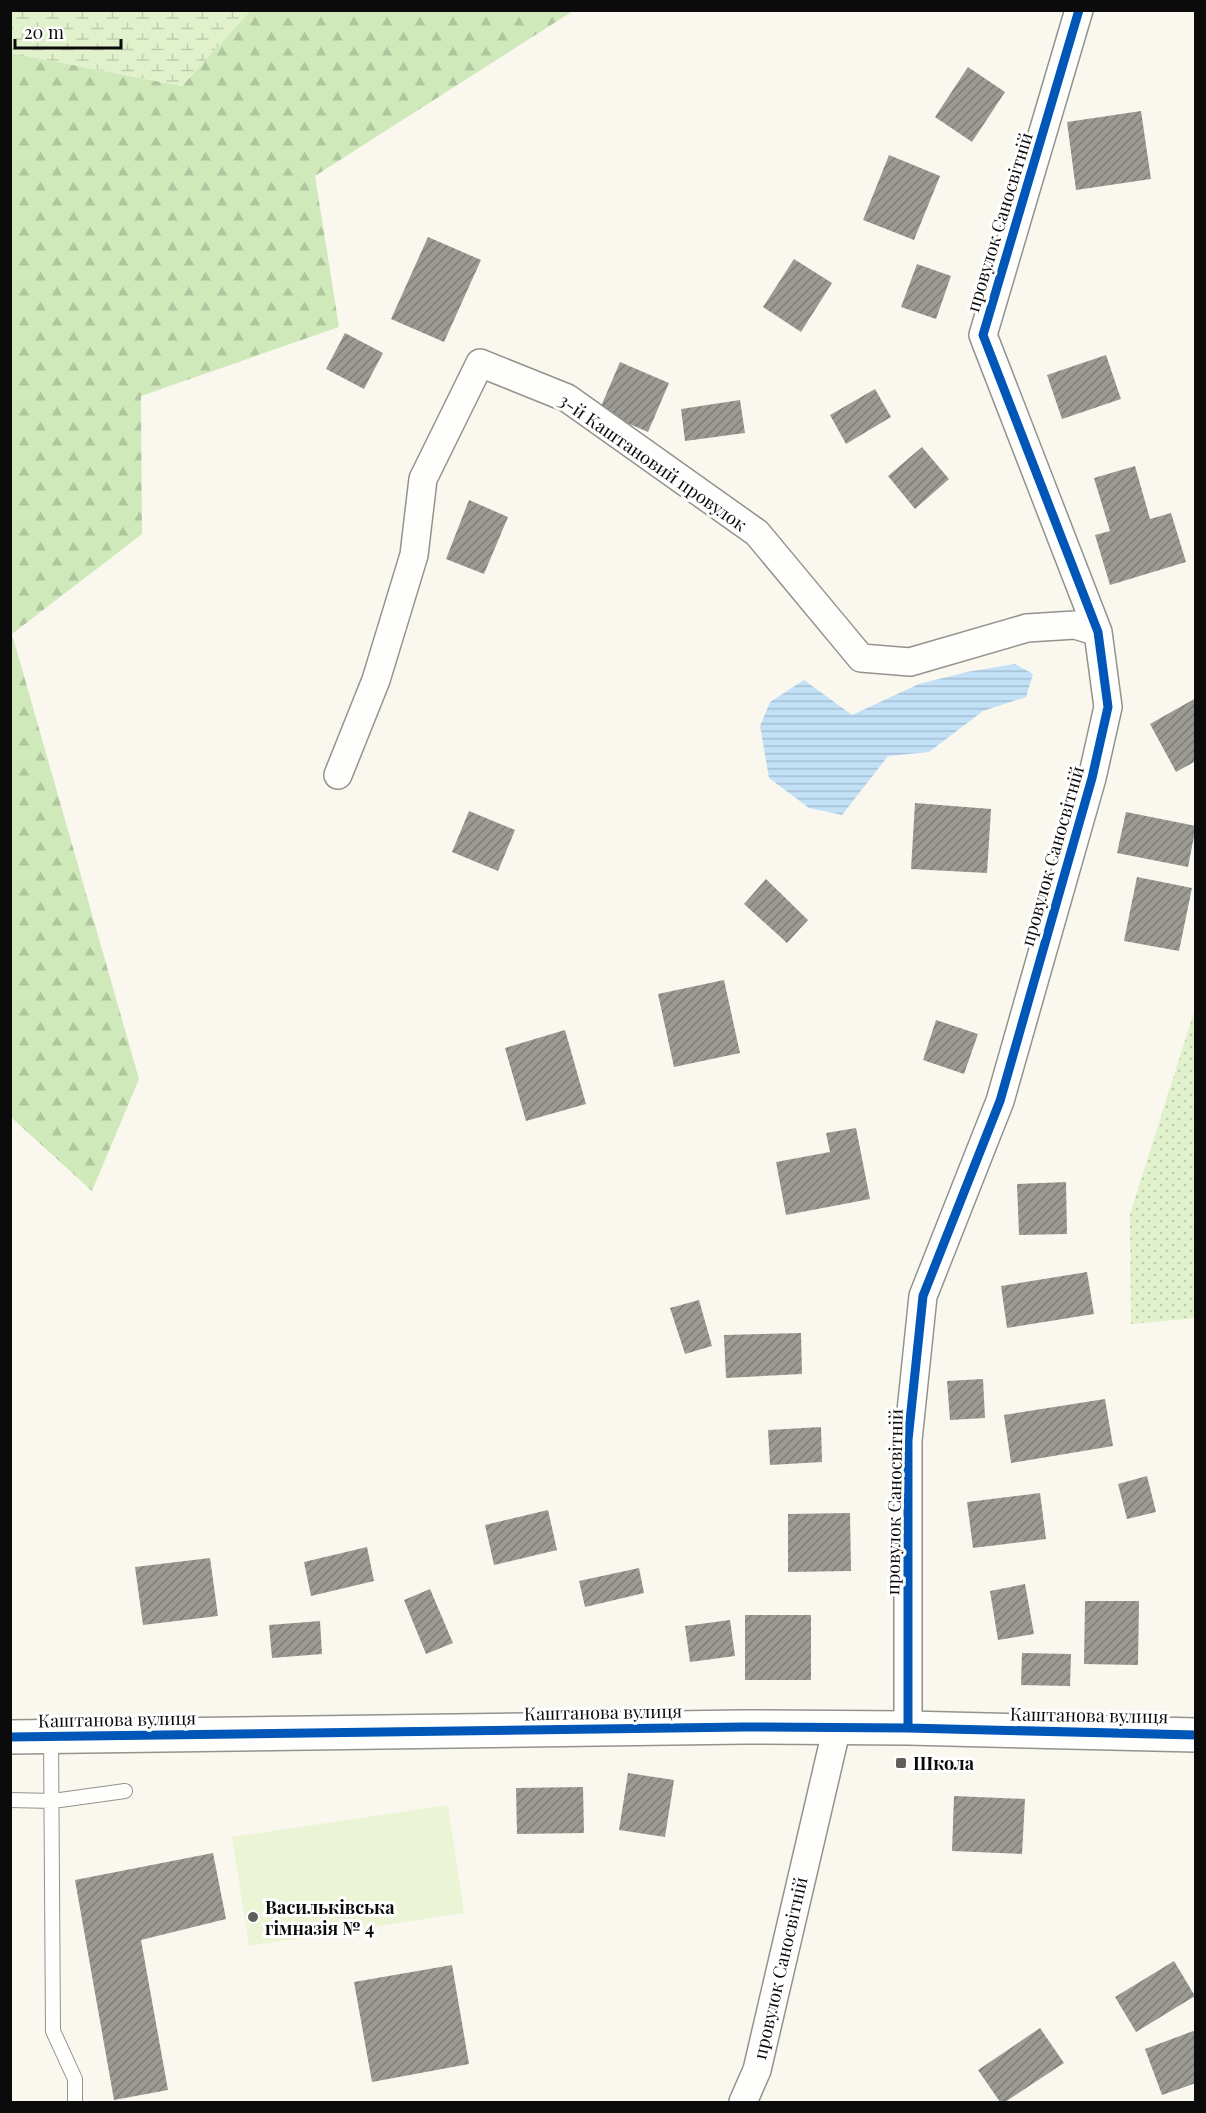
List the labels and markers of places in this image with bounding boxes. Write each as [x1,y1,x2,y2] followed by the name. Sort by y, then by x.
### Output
[913,1751,975,1775] place label: Школа
[894,1756,908,1770] marker: Школа
[265,1895,395,1940] place label: Васильківська гімназія № 4
[246,1910,260,1924] marker: Васильківська гімназія № 4

